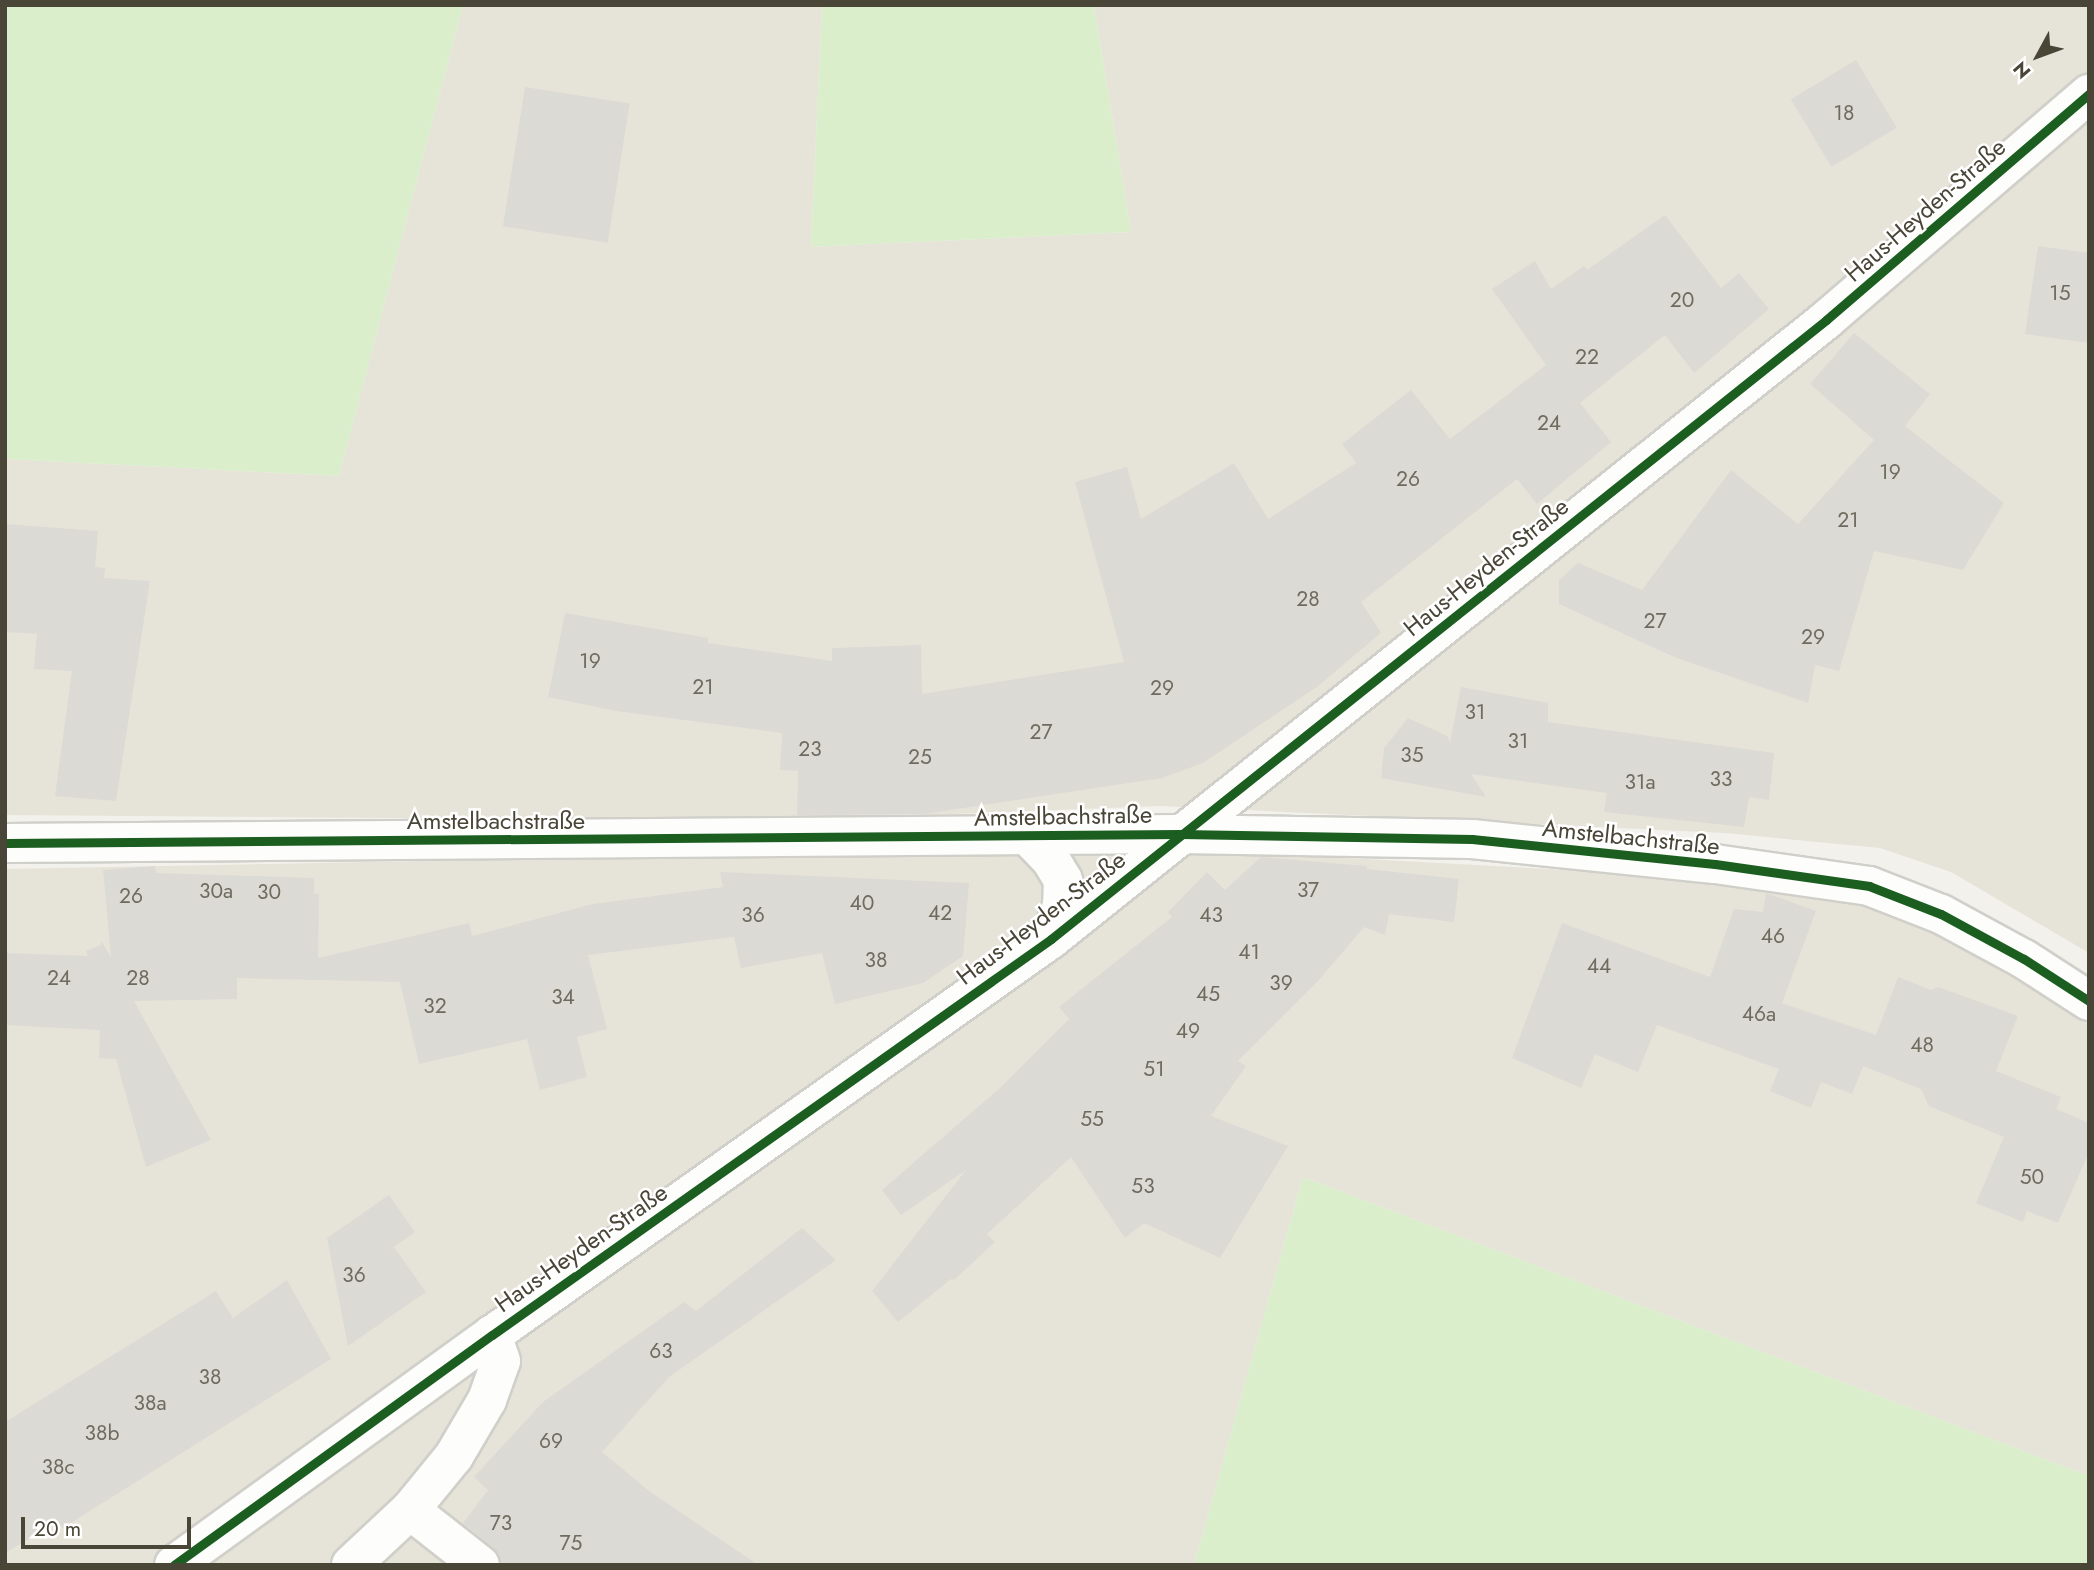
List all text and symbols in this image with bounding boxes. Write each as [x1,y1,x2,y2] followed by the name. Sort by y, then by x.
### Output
[2003,21,2073,91] north arrow
[2007,56,2037,85] text: N
[1834,100,1854,126] house number: 18
[1839,132,2011,288] street label: Haus-Heyden-Straße
[2049,280,2071,306] house number: 15
[1670,287,1694,313] house number: 20
[1575,344,1599,370] house number: 22
[1537,410,1561,436] house number: 24
[1879,459,1901,485] house number: 19
[1396,466,1420,492] house number: 26
[1398,492,1574,642] street label: Haus-Heyden-Straße
[1837,507,1859,533] house number: 21
[1296,586,1320,612] house number: 28
[1644,608,1666,634] house number: 27
[1801,624,1825,650] house number: 29
[579,648,601,674] house number: 19
[692,674,714,700] house number: 21
[1150,675,1174,701] house number: 29
[1465,699,1485,725] house number: 31
[1030,719,1052,745] house number: 27
[1508,728,1528,754] house number: 31
[798,736,822,762] house number: 23
[1400,742,1424,768] house number: 35
[908,744,932,770] house number: 25
[1710,766,1732,792] house number: 33
[1624,769,1656,795] house number: 31a
[974,800,1152,832] street label: Amstelbachstraße
[407,807,585,835] street label: Amstelbachstraße
[1541,813,1721,861] street label: Amstelbachstraße
[951,845,1131,991] street label: Haus-Heyden-Straße
[1297,877,1319,903] house number: 37
[199,878,233,904] house number: 30a
[257,879,281,905] house number: 30
[119,883,143,909] house number: 26
[850,890,874,916] house number: 40
[928,900,952,926] house number: 42
[741,902,765,928] house number: 36
[1199,902,1223,928] house number: 43
[1761,923,1785,949] house number: 46
[1238,939,1260,965] house number: 41
[865,947,887,973] house number: 38
[1587,953,1611,979] house number: 44
[47,965,71,991] house number: 24
[126,965,150,991] house number: 28
[1269,970,1293,996] house number: 39
[1196,981,1220,1007] house number: 45
[551,984,575,1010] house number: 34
[423,993,447,1019] house number: 32
[1742,1001,1776,1027] house number: 46a
[1176,1018,1200,1044] house number: 49
[1910,1032,1934,1058] house number: 48
[1143,1056,1165,1082] house number: 51
[1080,1106,1104,1132] house number: 55
[2020,1164,2044,1190] house number: 50
[1131,1173,1155,1199] house number: 53
[489,1178,673,1318] street label: Haus-Heyden-Straße
[342,1262,366,1288] house number: 36
[649,1338,673,1364] house number: 63
[199,1364,221,1390] house number: 38
[133,1390,167,1416] house number: 38a
[85,1420,119,1446] house number: 38b
[539,1428,563,1454] house number: 69
[42,1454,74,1480] house number: 38c
[24,1504,194,1548] scale bar
[490,1510,512,1536] house number: 73
[34,1514,81,1544] text: 20 m
[560,1530,582,1556] house number: 75

